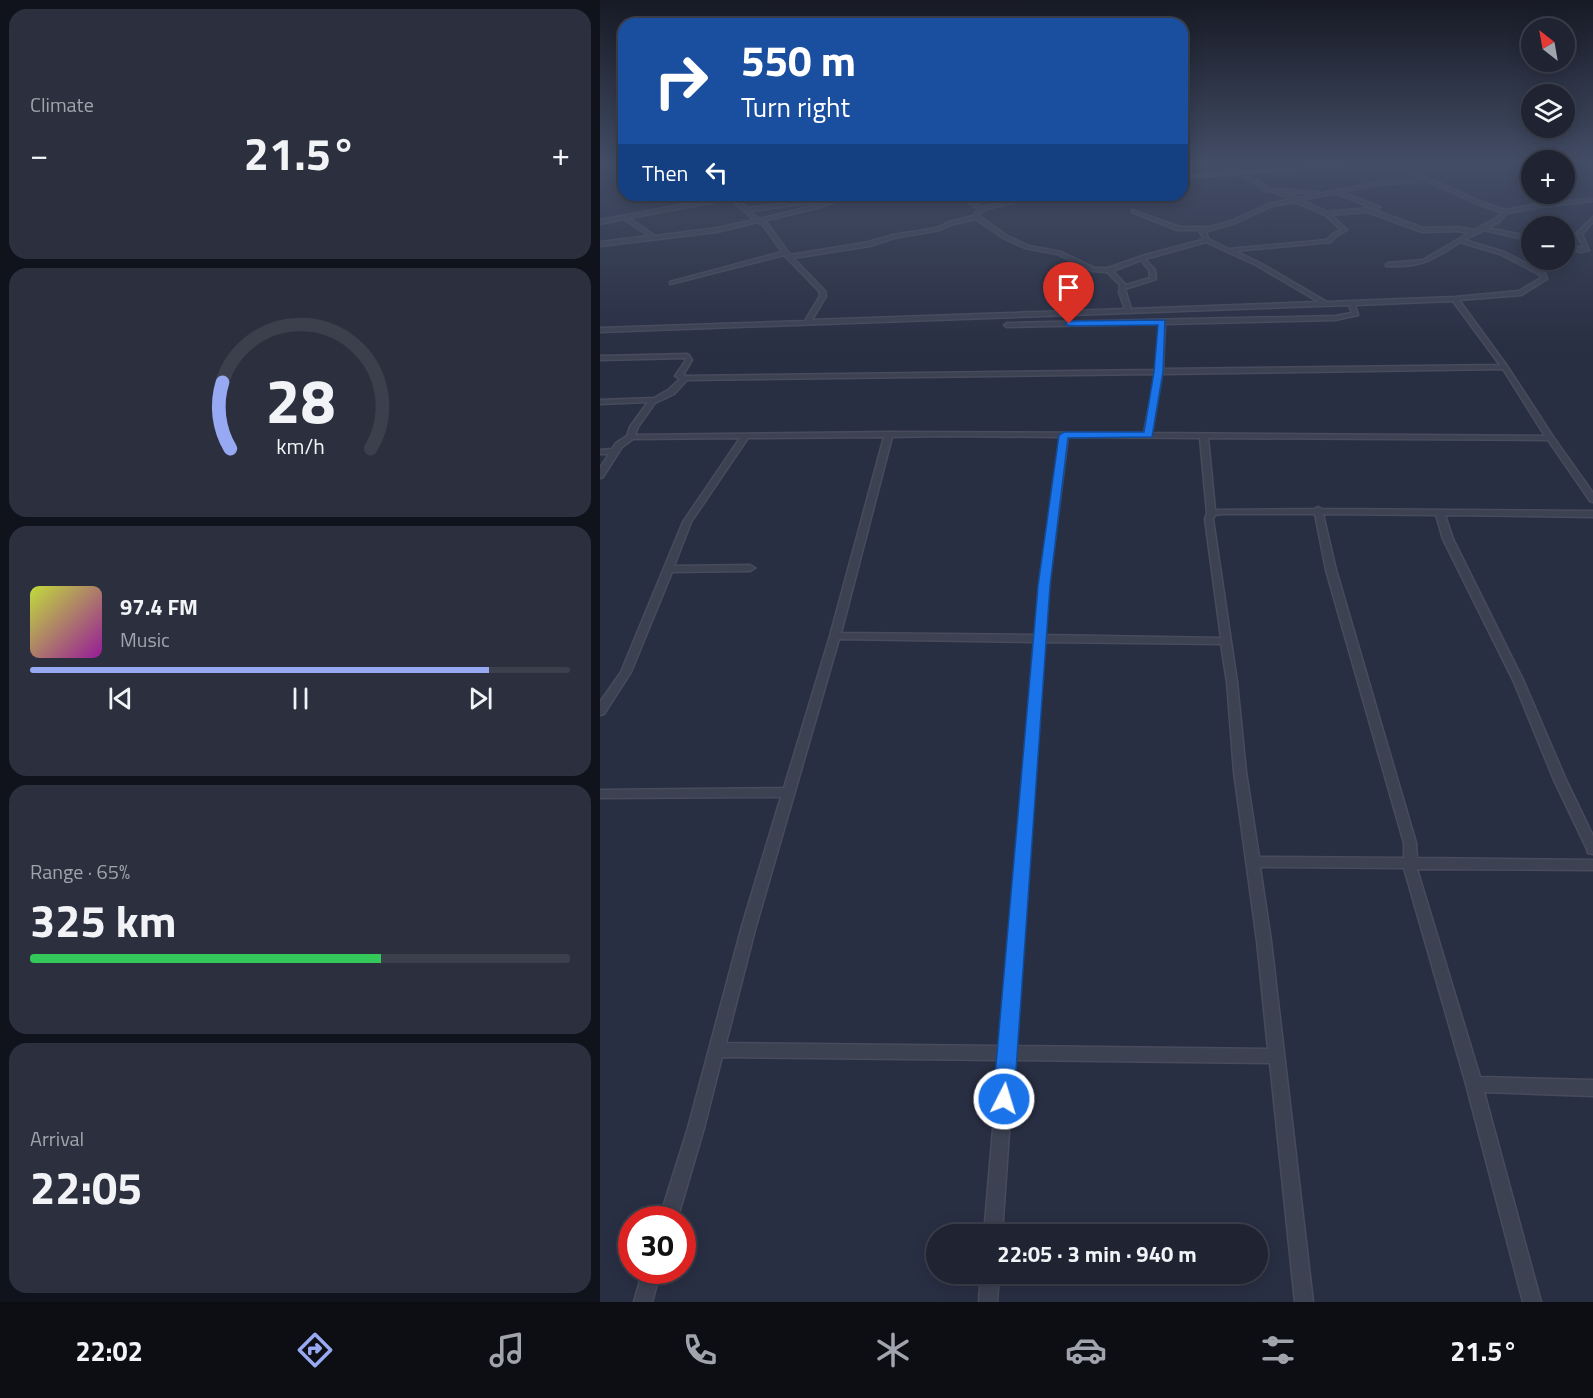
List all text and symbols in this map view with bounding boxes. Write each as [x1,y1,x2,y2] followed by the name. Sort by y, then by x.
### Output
[1521,18,1575,72] north arrow
[1521,18,1575,270] map controls
[741,28,856,92] text: 550 m
[642,42,720,120] icon: right
[1521,84,1575,138] button: layers
[741,86,850,127] text: Turn right
[30,89,94,120] text: Climate
[244,119,356,187] text: 21.5°
[30,129,48,179] text: −
[552,129,570,179] text: +
[1521,150,1575,204] button: +
[642,156,688,190] text: Then
[700,156,733,189] icon: left
[1521,216,1575,270] button: −
[1043,262,1094,324] pin
[1052,271,1085,304] icon: arrive
[265,353,335,448] text: 28
[276,431,324,463] text: km/h
[120,590,198,624] text: 97.4 FM
[120,624,170,655] text: Music
[104,682,137,715] icon: previous
[284,682,317,715] icon: pause
[464,682,497,715] icon: next
[30,856,130,887] text: Range · 65%
[30,886,176,954] text: 325 km
[972,1067,1036,1131] position arrow
[30,1123,84,1154] text: Arrival
[30,1153,142,1221] text: 22:05
[618,1206,696,1284] speed limit sign: 30
[997,1237,1197,1271] text: 22:05 · 3 min · 940 m
[294,1329,336,1371] icon: directions
[486,1329,528,1371] icon: music
[679,1329,721,1371] icon: phone
[872,1329,914,1371] icon: climate
[1065,1329,1107,1371] icon: car
[1257,1329,1299,1371] icon: filters
[75,1330,143,1371] text: 22:02
[1450,1330,1518,1371] text: 21.5°

